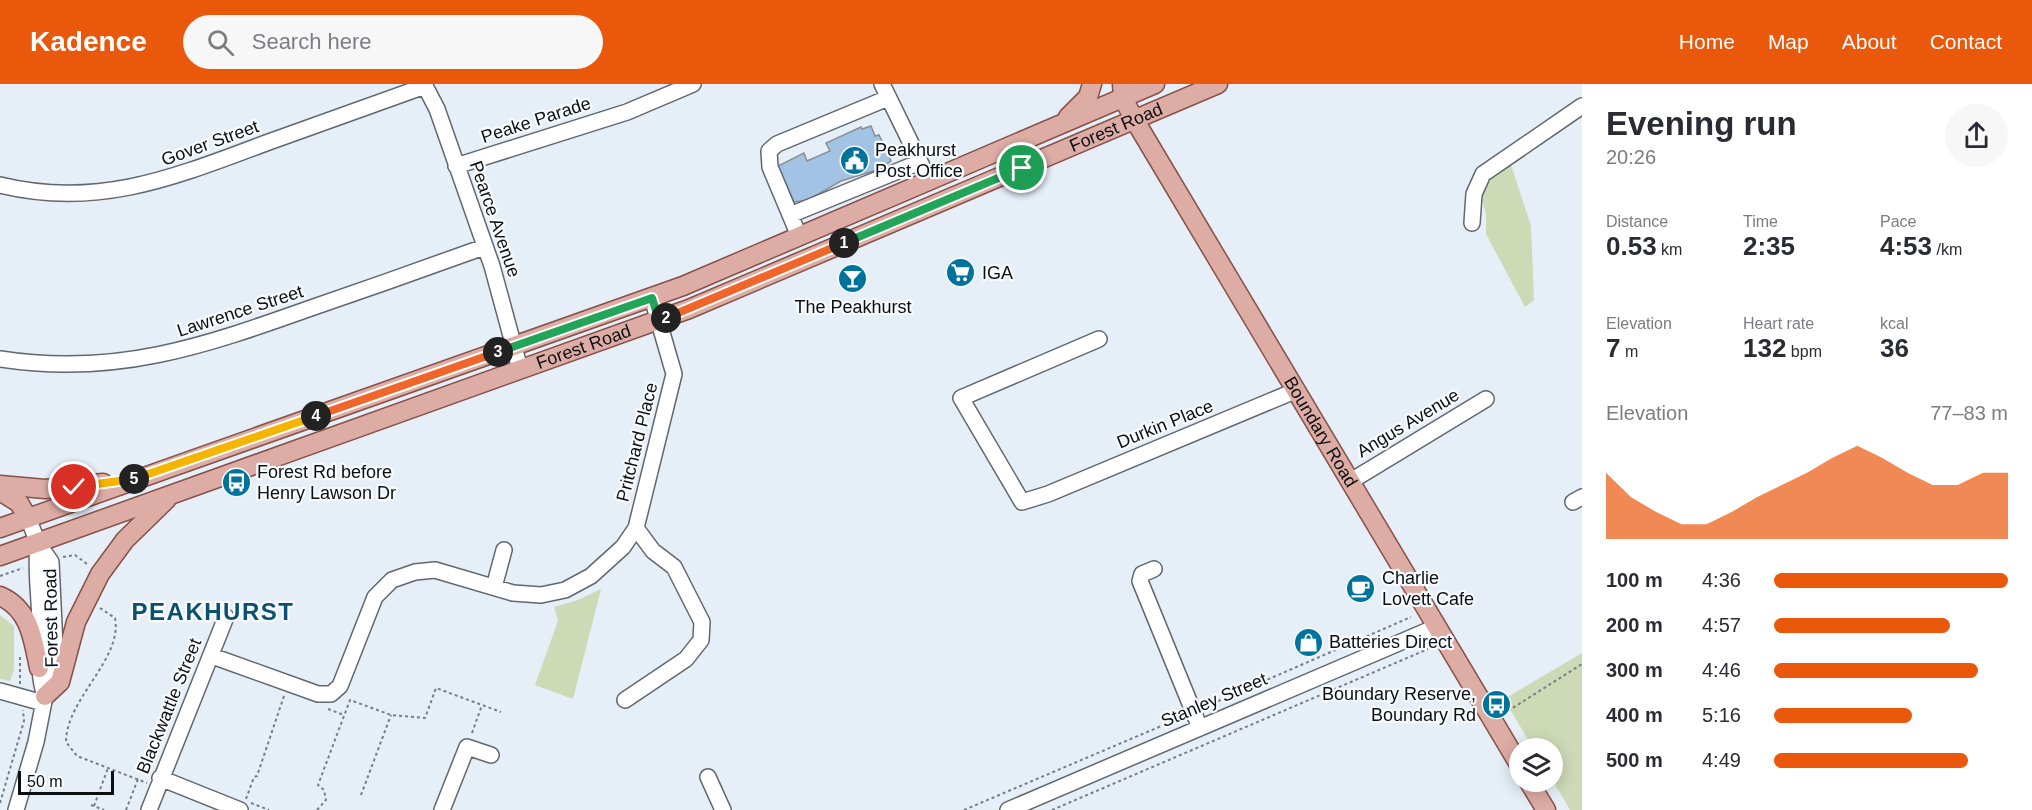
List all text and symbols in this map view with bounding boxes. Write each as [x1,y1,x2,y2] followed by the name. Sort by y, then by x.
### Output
[183,15,603,69] search box
[30,26,147,57] text: Kadence
[204,26,237,59] icon: search
[252,29,372,54] text: Search here
[1679,30,1735,53] text: Home
[1768,30,1809,53] text: Map
[1842,30,1897,53] text: About
[1930,30,2002,53] text: Contact
[479,93,593,147] street label: Peake Parade
[1067,99,1166,156] street label: Forest Road
[1945,104,2008,167] button: share
[1606,105,1797,142] text: Evening run
[159,116,261,170] street label: Gover Street
[875,140,963,181] place label: Peakhurst Post Office
[996,142,1047,193] pin
[838,144,870,176] public building icon: Peakhurst Post Office
[1606,146,1656,168] text: 20:26
[1005,151,1038,184] icon: arrive
[466,158,524,280] street label: Pearce Avenue
[1606,213,1668,230] text: Distance
[1743,213,1778,230] text: Time
[1880,213,1916,230] text: Pace
[829,228,859,258] pin: 1
[1606,231,1657,261] text: 0.53
[1743,231,1795,261] text: 2:35
[1880,231,1932,261] text: 4:53
[840,234,848,251] text: 1
[1657,241,1682,258] text: km
[1932,241,1962,258] text: /km
[945,257,977,289] supermarket icon: IGA
[837,262,869,294] bar icon: The Peakhurst
[982,263,1013,283] place label: IGA
[175,281,305,341] street label: Lawrence Street
[794,297,912,317] place label: The Peakhurst
[651,303,681,333] pin: 2
[662,309,670,326] text: 2
[1606,315,1672,332] text: Elevation
[1743,315,1814,332] text: Heart rate
[1880,315,1908,332] text: kcal
[534,321,634,373] street label: Forest Road
[1606,333,1620,363] text: 7
[1743,333,1786,363] text: 132
[1880,333,1909,363] text: 36
[483,337,513,367] pin: 3
[494,343,502,360] text: 3
[1620,343,1638,360] text: m
[1786,343,1822,360] text: bpm
[1280,373,1361,491] street label: Boundary Road
[613,380,661,504] street label: Pritchard Place
[1353,385,1463,461] street label: Angus Avenue
[1114,396,1216,452] street label: Durkin Place
[301,401,331,431] pin: 4
[1606,402,1688,424] text: Elevation
[1930,402,2008,424] text: 77–83 m
[312,407,320,424] text: 4
[48,461,99,512] pin
[257,462,396,503] place label: Forest Rd before Henry Lawson Dr
[119,464,149,494] pin: 5
[220,466,252,498] bus stop icon: Forest Rd before Henry Lawson Dr
[57,470,90,503] icon: check
[130,470,138,487] text: 5
[40,568,62,668] street label: Forest Road
[1382,568,1474,609] place label: Charlie Lovett Cafe
[1606,569,1663,591] text: 100 m
[1702,569,1741,591] text: 4:36
[1345,572,1377,604] cafe icon: Charlie Lovett Cafe
[132,598,294,625] district label: PEAKHURST
[1606,614,1663,636] text: 200 m
[1702,614,1741,636] text: 4:57
[1292,626,1324,658] shop icon: Batteries Direct
[1329,632,1452,652] place label: Batteries Direct
[133,635,205,777] street label: Blackwattle Street
[1606,659,1663,681] text: 300 m
[1702,659,1741,681] text: 4:46
[1158,669,1270,731] street label: Stanley Street
[1322,684,1476,725] place label: Boundary Reserve, Boundary Rd
[1481,688,1513,720] bus stop icon: Boundary Reserve, Boundary Rd
[1606,704,1663,726] text: 400 m
[1702,704,1741,726] text: 5:16
[1509,738,1563,792] map controls
[1509,738,1563,792] button: layers
[1606,749,1663,771] text: 500 m
[1702,749,1741,771] text: 4:49
[18,768,114,796] scale bar
[27,773,63,790] text: 50 m

